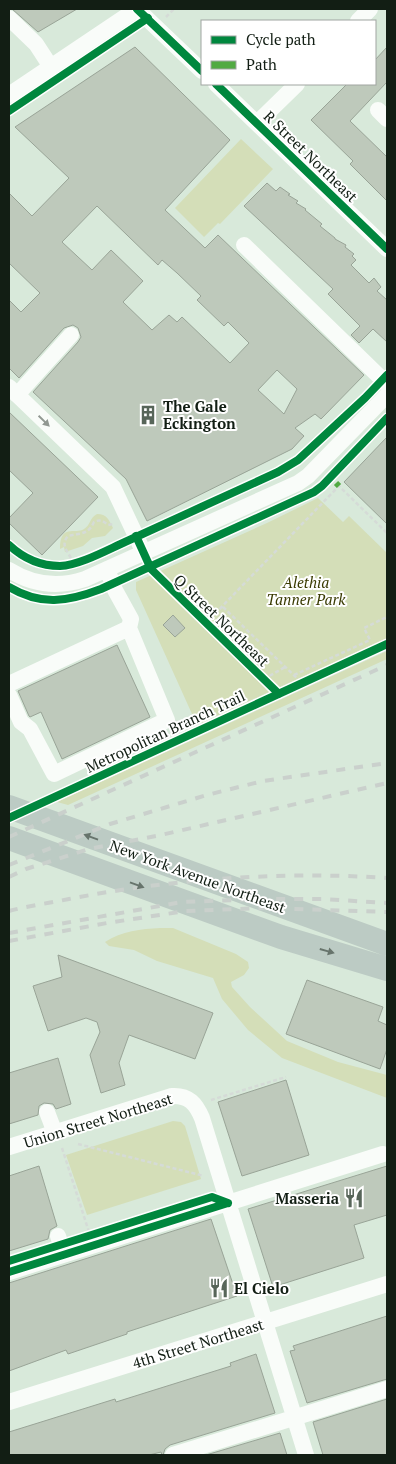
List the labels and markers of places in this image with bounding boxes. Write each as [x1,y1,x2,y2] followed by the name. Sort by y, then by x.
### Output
[163,396,236,433] place label: The Gale Eckington
[137,404,159,426] building icon: The Gale Eckington
[343,1187,365,1209] restaurant icon: Masseria
[275,1188,340,1208] place label: Masseria
[208,1277,230,1299] restaurant icon: El Cielo
[234,1278,289,1298] place label: El Cielo

